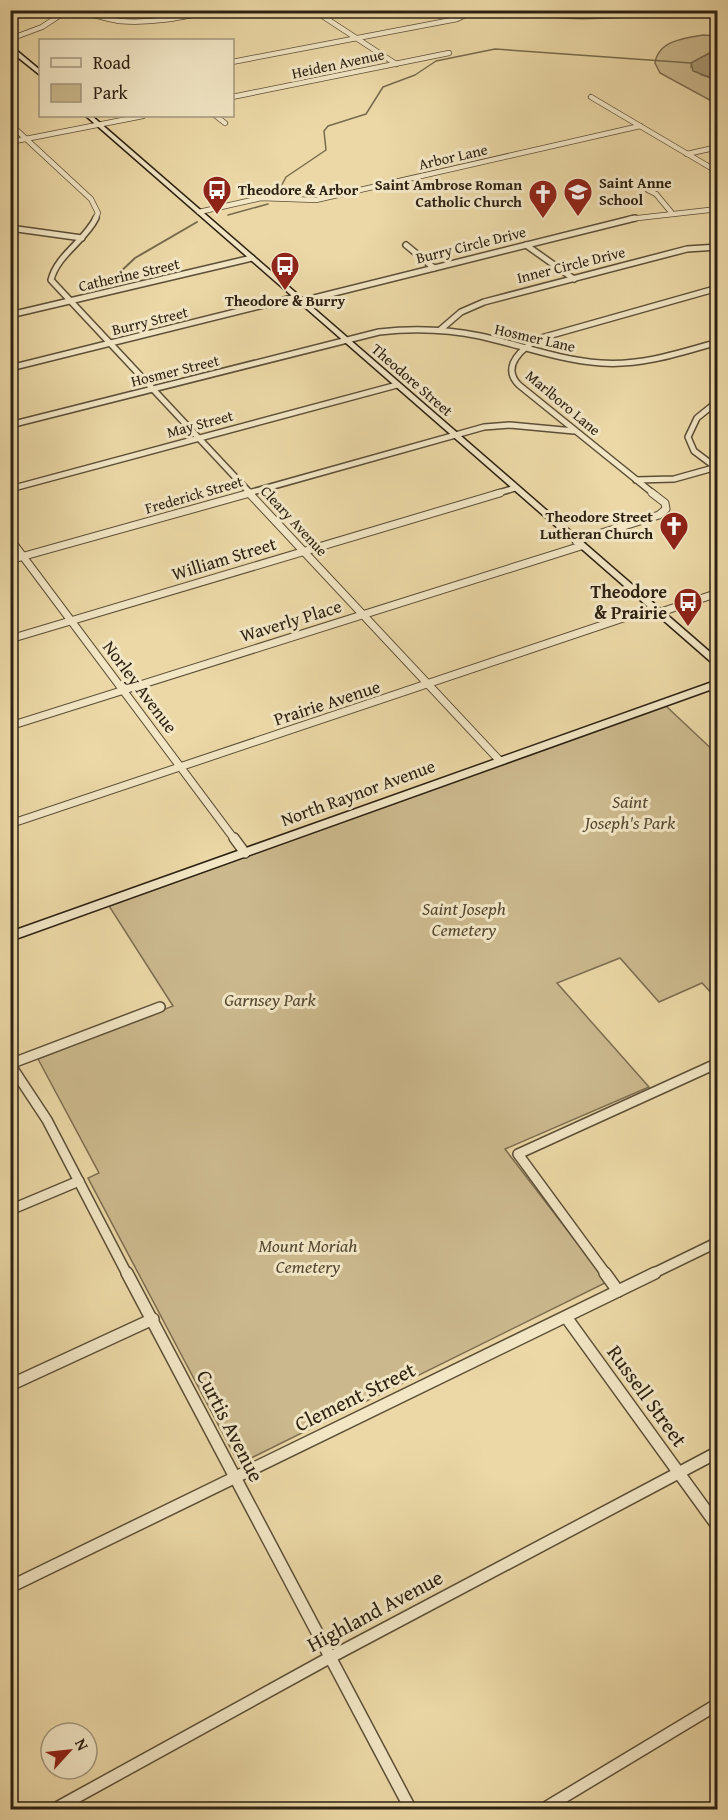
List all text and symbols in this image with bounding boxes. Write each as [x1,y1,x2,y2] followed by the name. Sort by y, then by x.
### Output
[39,39,234,117] legend
[290,43,386,84] street label: Heiden Avenue
[93,49,131,76] text: Road
[93,79,129,106] text: Park
[416,138,489,175] street label: Arbor Lane
[599,172,672,210] place label: Saint Anne School
[201,174,233,216] bus stop icon: Theodore & Arbor
[375,174,522,212] place label: Saint Ambrose Roman Catholic Church
[562,176,594,218] school or university icon: Saint Anne School
[527,178,559,220] church icon: Saint Ambrose Roman Catholic Church
[238,179,358,200] place label: Theodore & Arbor
[414,221,528,268] street label: Burry Circle Drive
[515,241,627,288] street label: Inner Circle Drive
[269,250,301,292] bus stop icon: Theodore & Burry
[76,253,182,296] street label: Catherine Street
[225,290,345,311] place label: Theodore & Burry
[110,301,191,340] street label: Burry Street
[493,318,578,357] street label: Hosmer Lane
[367,338,458,421] street label: Theodore Street
[129,349,222,392] street label: Hosmer Street
[521,365,605,440] street label: Marlboro Lane
[164,404,236,442] street label: May Street
[142,470,246,519] street label: Frederick Street
[256,481,333,561] street label: Cleary Avenue
[540,506,653,544] place label: Theodore Street Lutheran Church
[658,510,690,552] church icon: Theodore Street Lutheran Church
[168,530,280,587] street label: William Street
[591,578,667,626] place label: Theodore & Prairie
[672,586,704,628] bus stop icon: Theodore & Prairie
[237,592,345,649] street label: Waverly Place
[96,635,184,739] street label: Norley Avenue
[270,673,384,732] street label: Prairie Avenue
[277,752,439,833] street label: North Raynor Avenue
[582,788,676,836] park label: Saint Joseph's Park
[422,895,506,943] park label: Saint Joseph Cemetery
[224,986,316,1013] park label: Garnsey Park
[259,1232,357,1280] park label: Mount Moriah Cemetery
[600,1338,695,1454] street label: Russell Street
[289,1354,421,1439] street label: Clement Street
[189,1364,272,1487] street label: Curtis Avenue
[301,1562,448,1659] street label: Highland Avenue
[39,1721,99,1781] north arrow
[69,1734,96,1755] text: N

